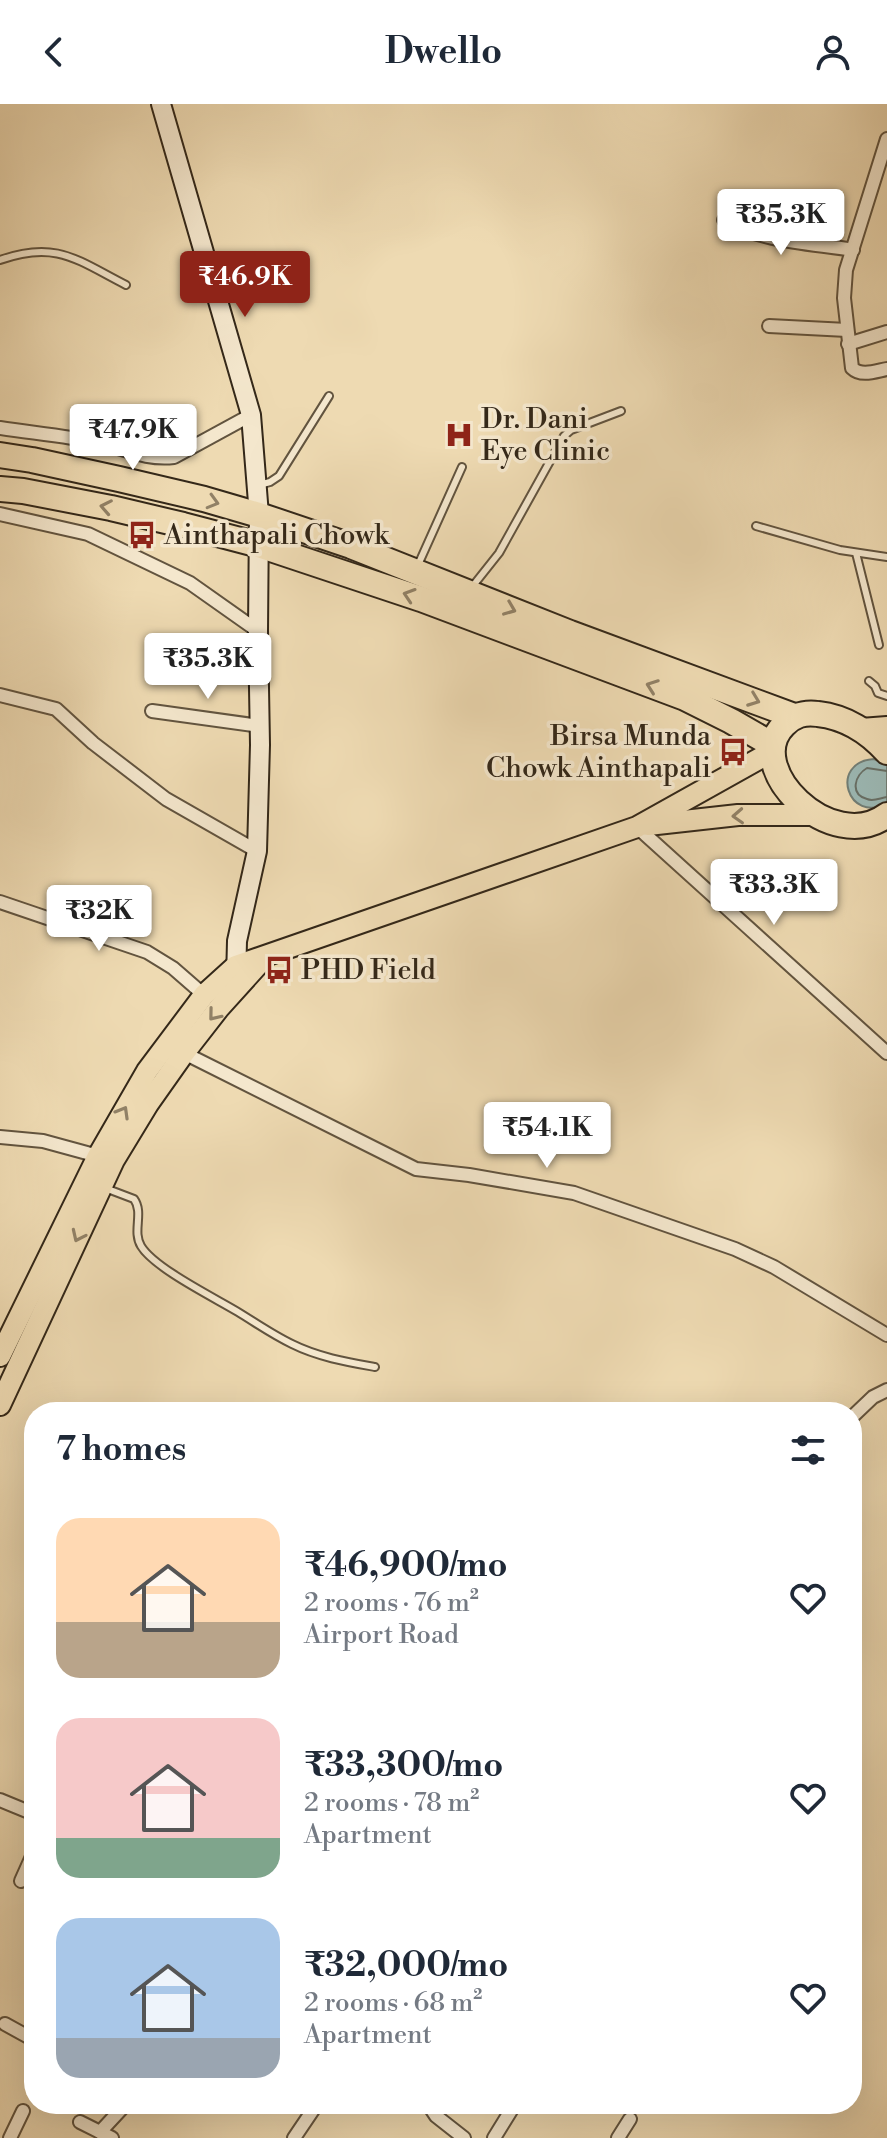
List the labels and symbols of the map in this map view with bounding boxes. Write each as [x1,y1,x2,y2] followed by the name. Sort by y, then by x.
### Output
[716,189,846,257] pin: ₹35.3K
[180,251,310,319] pin: ₹46.9K
[481,402,610,469] place label: Dr. Dani Eye Clinic
[68,404,198,472] pin: ₹47.9K
[444,420,474,450] hospital icon: Dr. Dani Eye Clinic
[205,493,219,509] one-way arrow
[99,500,113,517] one-way arrow
[163,518,390,553] place label: Ainthapali Chowk
[127,520,157,550] bus stop icon: Ainthapali Chowk
[403,588,417,604] one-way arrow
[502,599,516,616] one-way arrow
[143,633,273,701] pin: ₹35.3K
[646,679,660,696] one-way arrow
[746,690,760,707] one-way arrow
[486,719,712,786] place label: Birsa Munda Chowk Ainthapali
[718,737,748,767] bus stop icon: Birsa Munda Chowk Ainthapali
[731,807,744,824] one-way arrow
[709,859,839,927] pin: ₹33.3K
[52,885,146,953] pin: ₹32K
[301,953,436,988] place label: PHD Field
[264,955,294,985] bus stop icon: PHD Field
[209,1006,223,1021] one-way arrow
[482,1102,612,1170] pin: ₹54.1K
[114,1105,129,1120] one-way arrow
[72,1228,88,1242] one-way arrow

